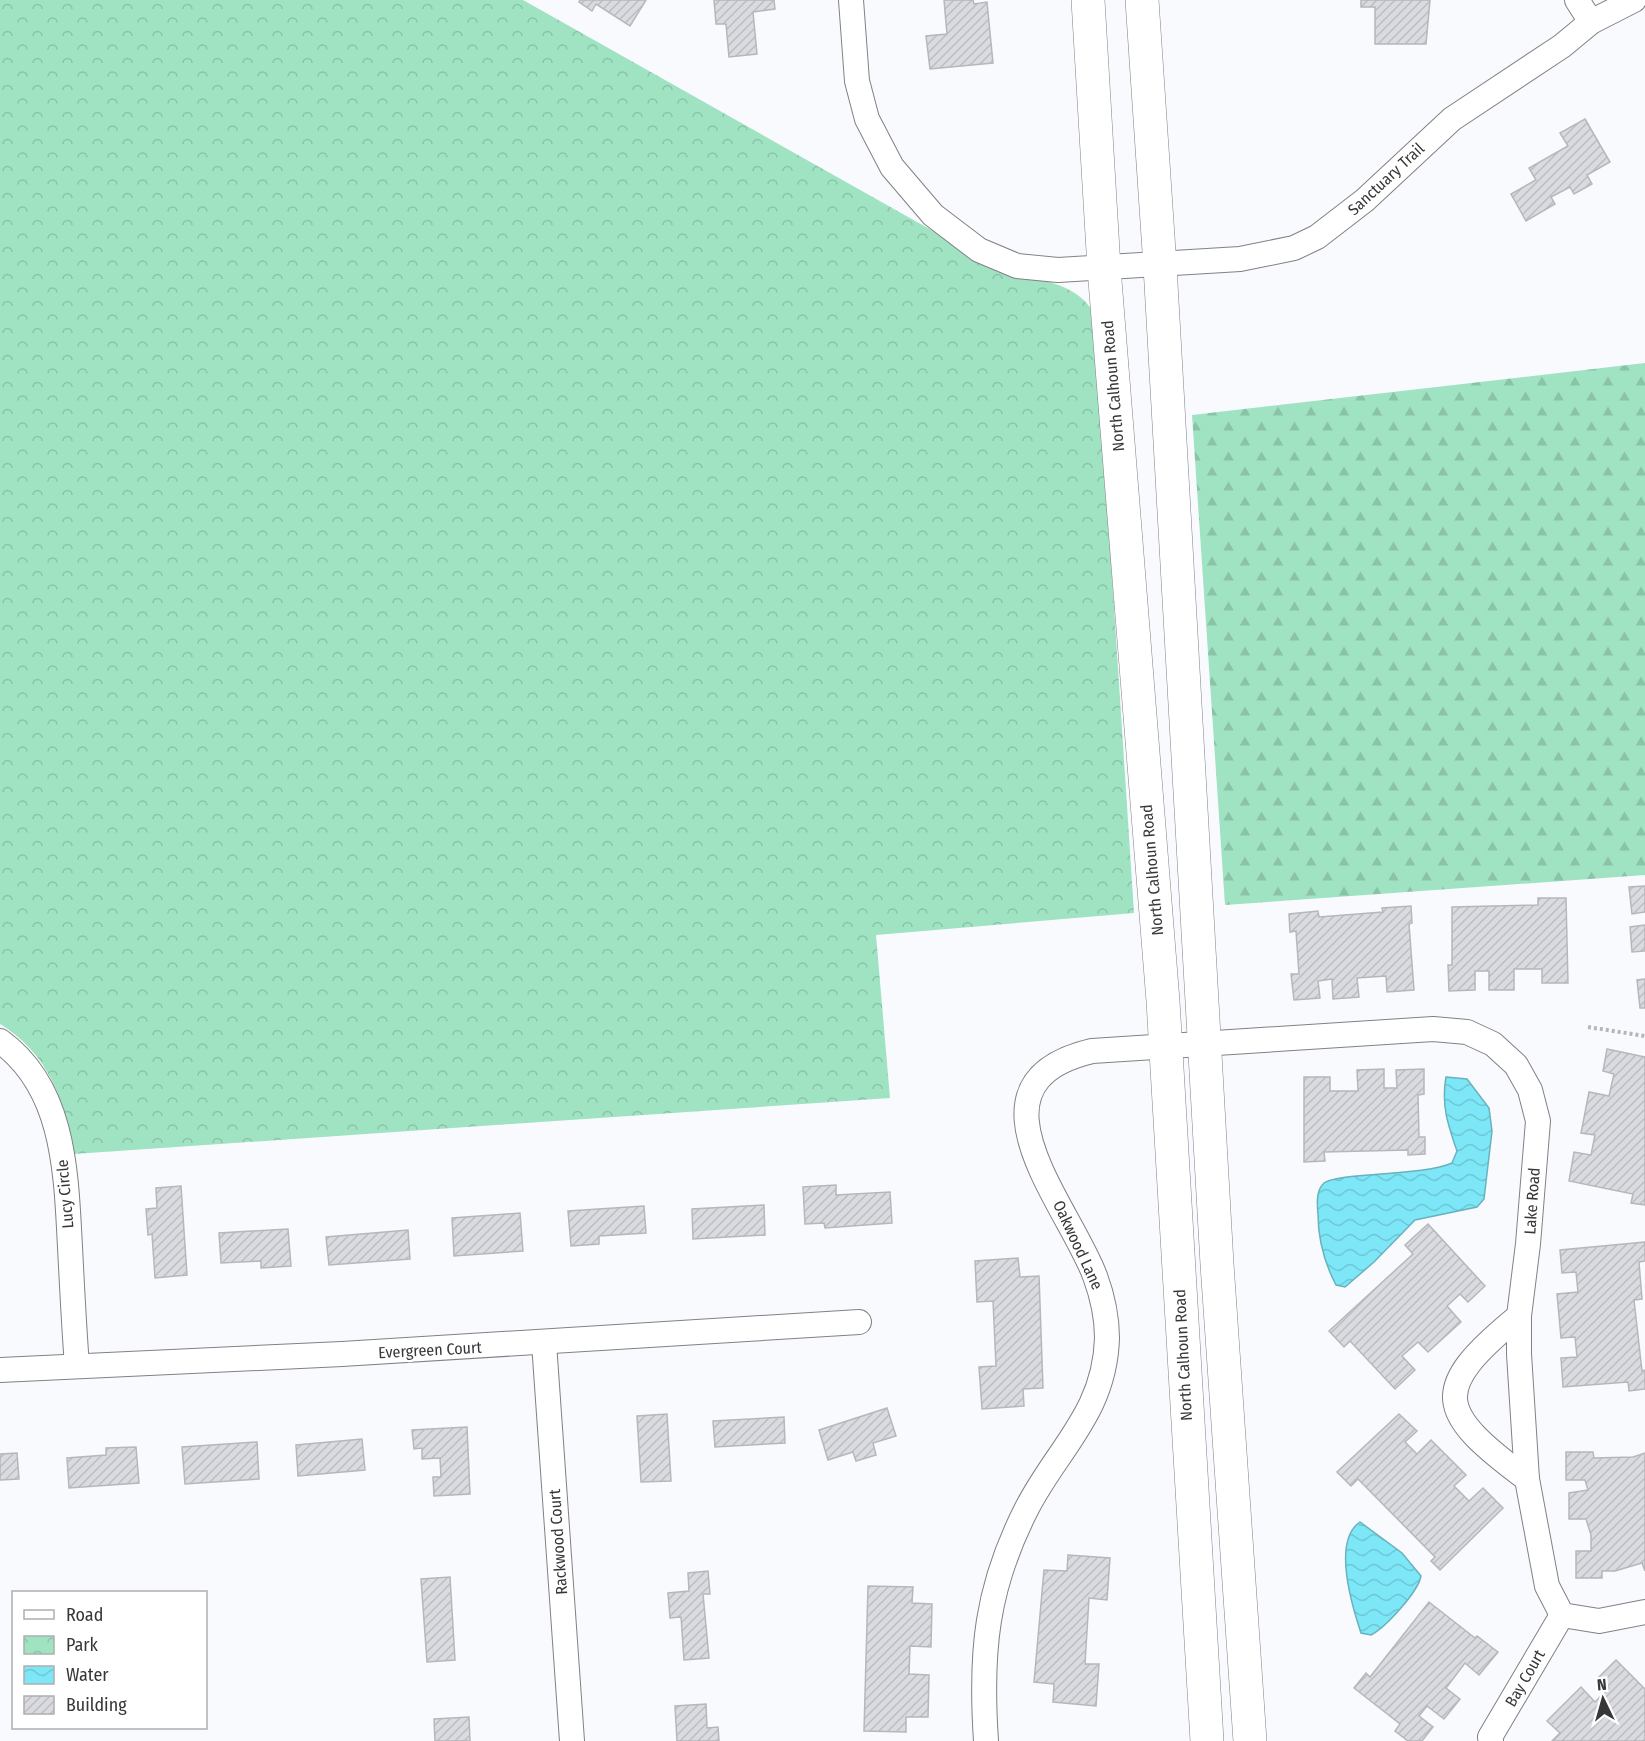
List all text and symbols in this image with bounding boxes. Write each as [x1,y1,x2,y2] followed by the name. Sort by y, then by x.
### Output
[1344,139,1428,219] street label: Sanctuary Trail
[1098,320,1128,452] street label: North Calhoun Road
[1137,804,1167,936] street label: North Calhoun Road
[53,1159,77,1229] street label: Lucy Circle
[1520,1167,1544,1235] street label: Lake Road
[1049,1197,1107,1293] street label: Oakwood Lane
[1170,1289,1196,1421] street label: North Calhoun Road
[378,1338,483,1362] street label: Evergreen Court
[545,1488,571,1595] street label: Rackwood Court
[12,1591,207,1729] legend
[66,1604,103,1626] text: Road
[66,1634,99,1656] text: Park
[1501,1645,1549,1710] street label: Bay Court
[66,1664,109,1686] text: Water
[1573,1669,1633,1729] north arrow
[1596,1675,1607,1694] text: N
[66,1694,127,1716] text: Building

